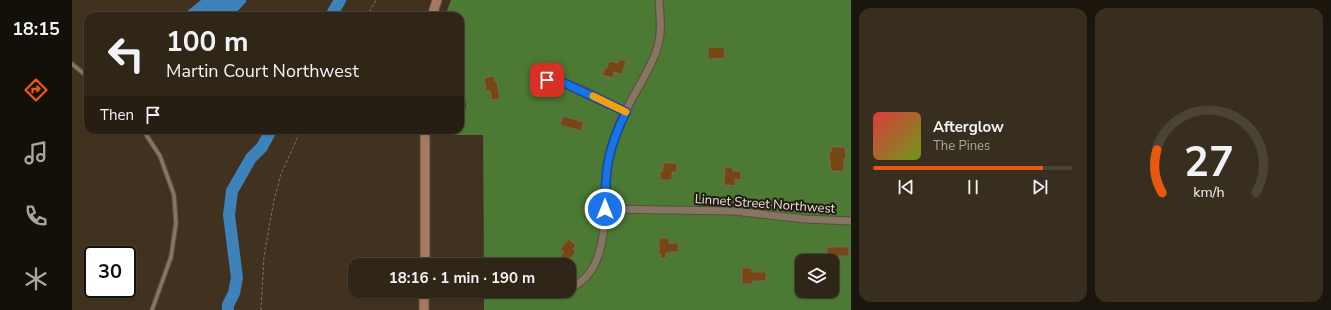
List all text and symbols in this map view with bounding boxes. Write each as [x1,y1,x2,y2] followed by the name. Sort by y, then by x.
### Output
[12,17,60,41] text: 18:15
[166,23,249,61] text: 100 m
[100,28,152,80] icon: left
[166,59,359,83] text: Martin Court Northwest
[530,63,564,97] pin
[536,69,558,91] icon: arrive
[22,76,50,104] icon: directions
[142,104,164,126] icon: arrive
[100,105,134,125] text: Then
[933,117,1004,137] text: Afterglow
[1184,134,1234,191] text: 27
[933,137,990,155] text: The Pines
[22,139,50,167] icon: music
[895,176,917,198] icon: previous
[962,176,984,198] icon: pause
[1029,176,1051,198] icon: next
[1193,183,1225,202] text: km/h
[584,188,626,230] position arrow
[694,190,836,218] street label: Linnet Street Northwest
[22,202,50,230] icon: phone
[84,246,136,298] speed limit sign: 30
[795,254,839,298] map controls
[795,254,839,298] button: layers
[22,265,50,293] icon: climate
[389,268,535,288] text: 18:16 · 1 min · 190 m

